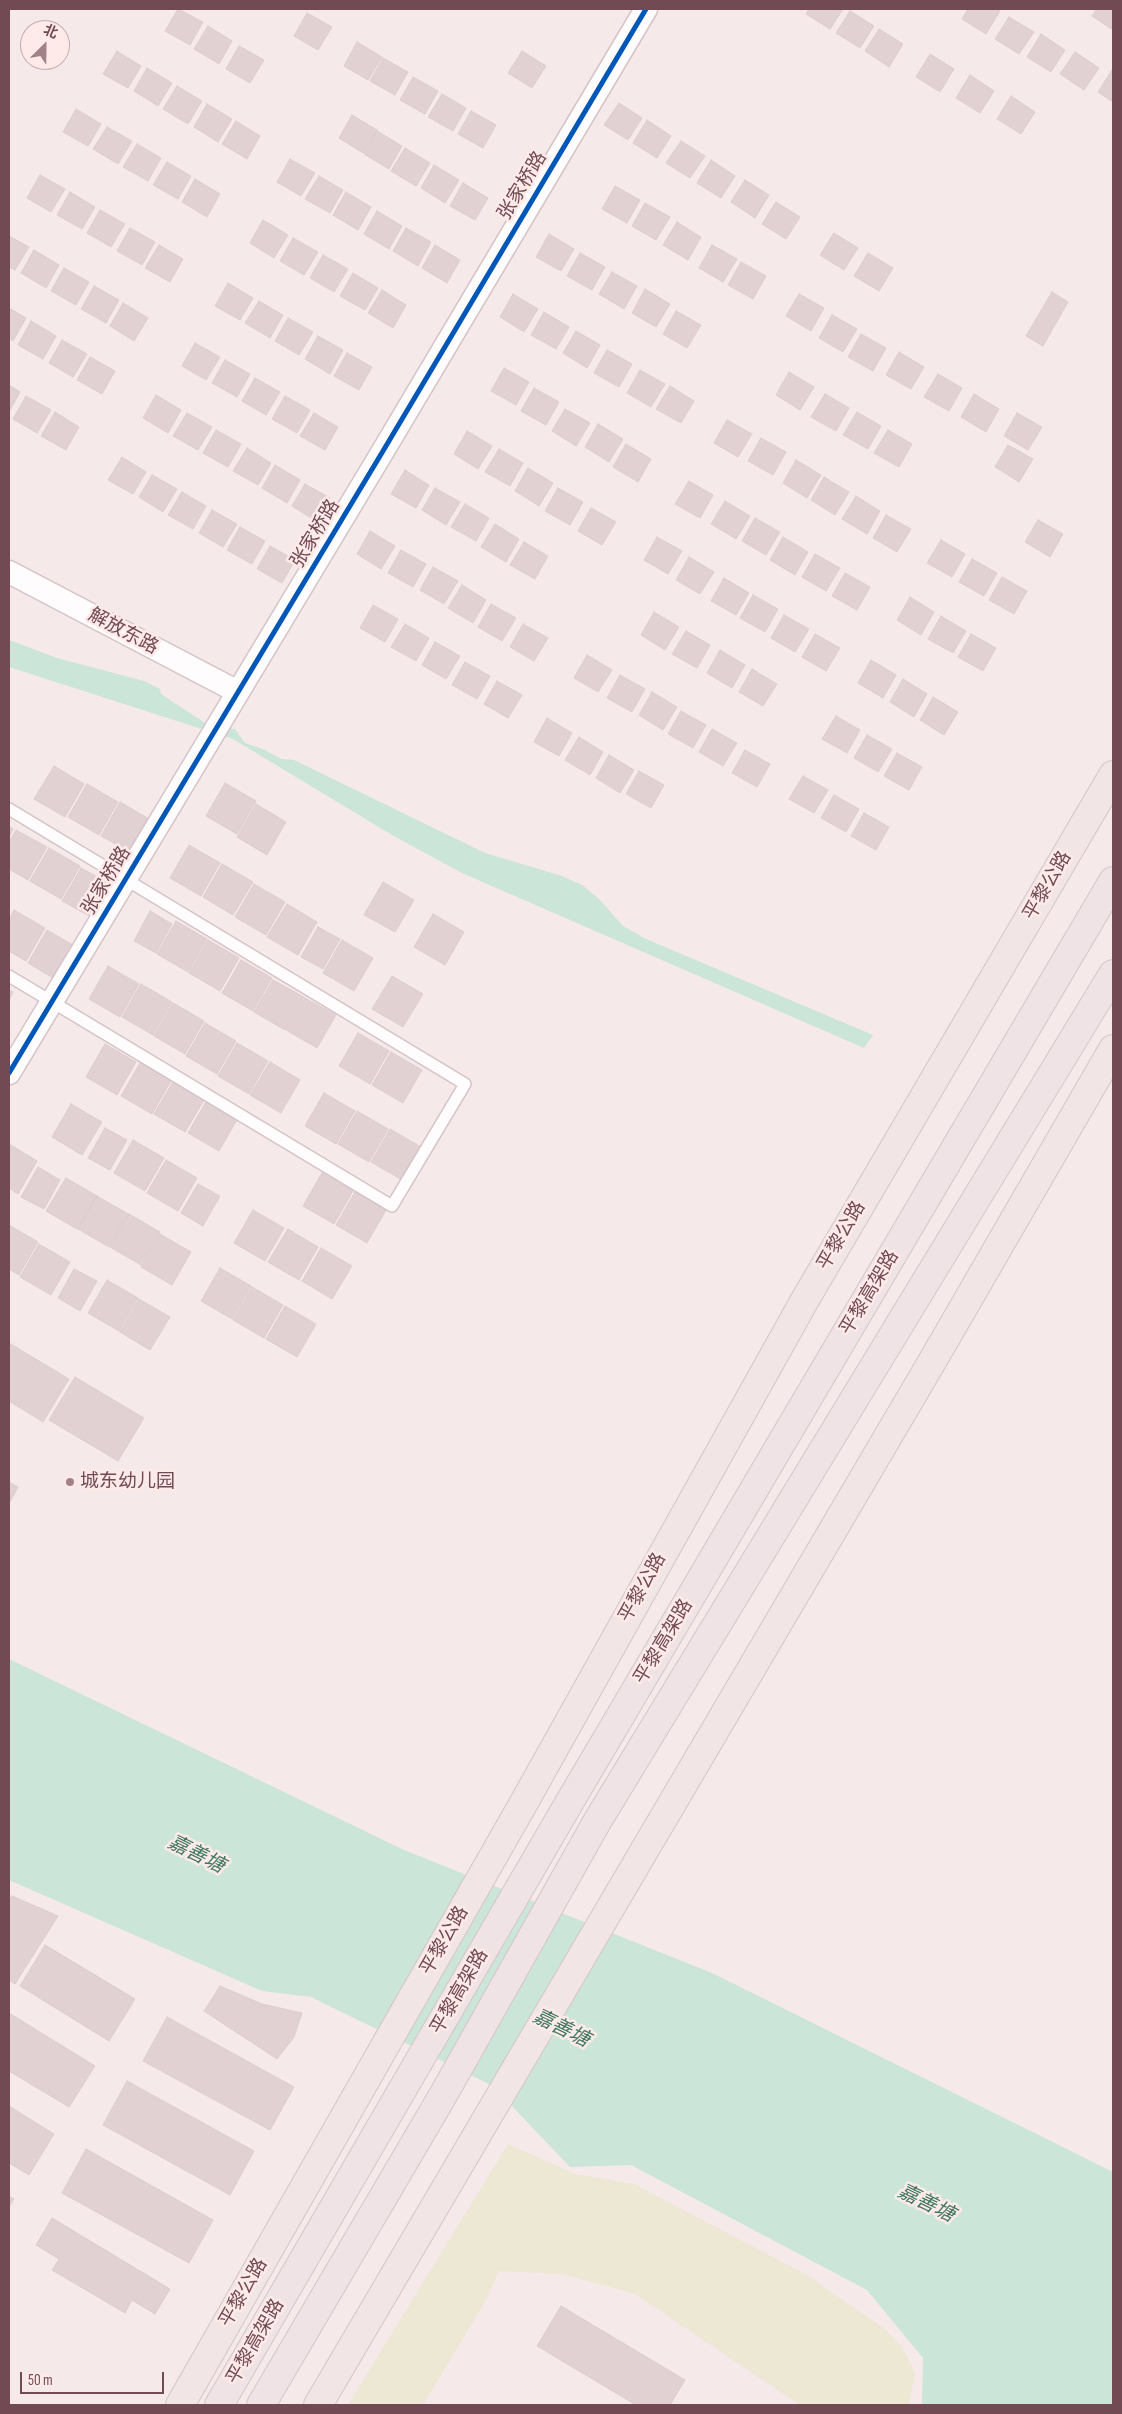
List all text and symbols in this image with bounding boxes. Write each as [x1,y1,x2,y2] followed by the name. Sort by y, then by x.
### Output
[20,20,70,70] north arrow
[41,21,60,42] text: 北
[494,148,552,224] street label: 张家桥路
[287,496,345,572] street label: 张家桥路
[84,604,162,660] street label: 解放东路
[78,843,136,919] street label: 张家桥路
[1019,847,1077,925] street label: 平黎公路
[813,1197,871,1275] street label: 平黎公路
[836,1246,904,1340] street label: 平黎高架路
[80,1471,175,1493] place label: 城东幼儿园
[64,1476,76,1488] marker: 城东幼儿园
[615,1549,671,1627] street label: 平黎公路
[630,1595,698,1689] street label: 平黎高架路
[164,1831,228,1879] water label: 嘉善塘
[416,1902,474,1980] street label: 平黎公路
[426,1945,494,2039] street label: 平黎高架路
[529,2005,593,2053] water label: 嘉善塘
[894,2180,958,2228] water label: 嘉善塘
[215,2254,273,2332] street label: 平黎公路
[222,2295,290,2389] street label: 平黎高架路
[22,2362,166,2394] scale bar
[28,2371,53,2390] text: 50 m

